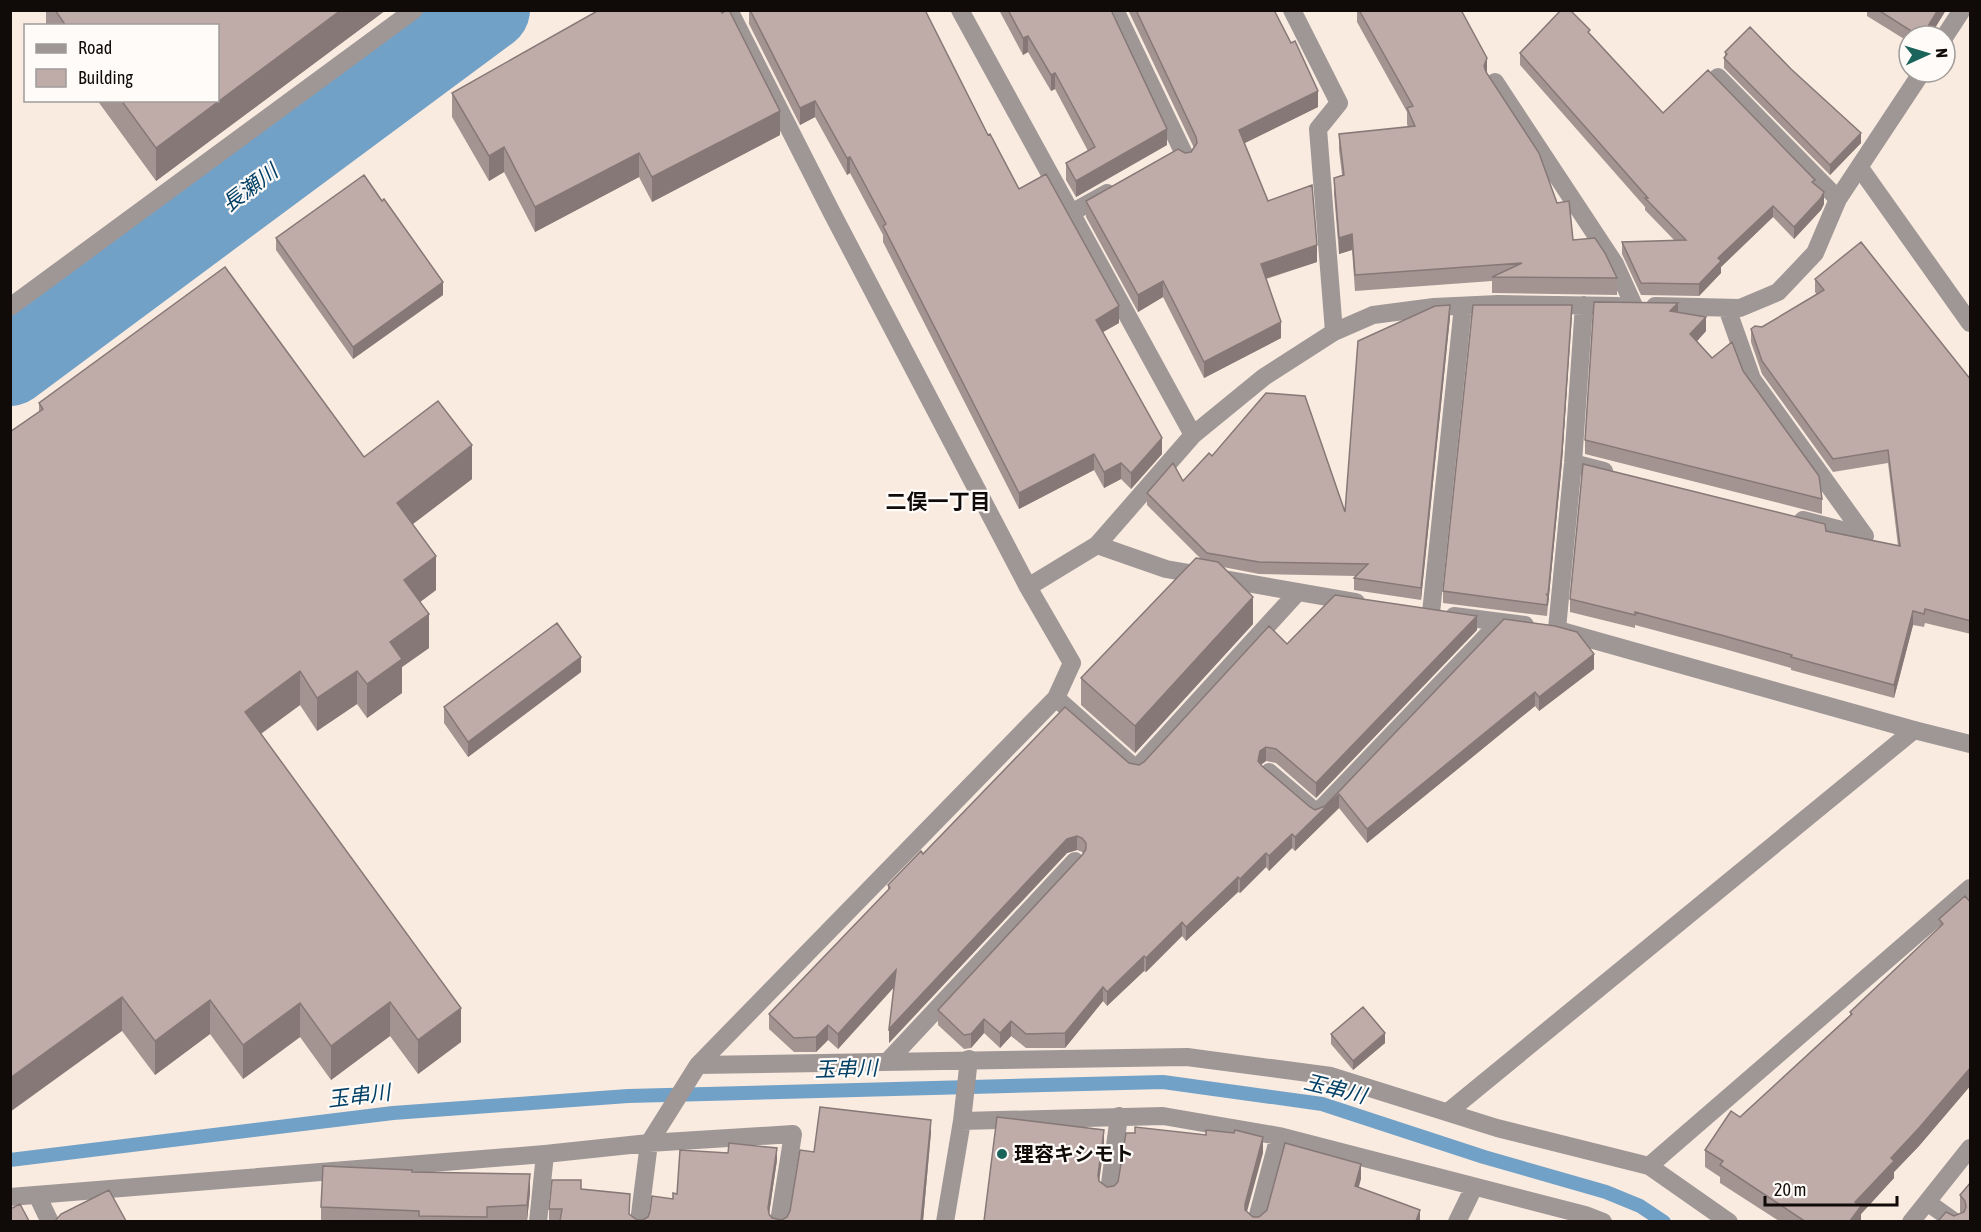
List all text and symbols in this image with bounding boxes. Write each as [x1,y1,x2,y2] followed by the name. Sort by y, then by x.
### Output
[24,24,219,102] legend
[1897,24,1957,84] north arrow
[78,37,112,58] text: Road
[1933,48,1951,58] text: N
[78,67,133,88] text: Building
[217,157,283,216] water label: 長瀬川
[886,489,991,513] district label: 二俣一丁目
[814,1055,880,1081] water label: 玉串川
[1302,1069,1371,1108] water label: 玉串川
[326,1079,394,1111] water label: 玉串川
[1014,1142,1134,1165] place label: 理容キシモト
[995,1147,1009,1161] marker: 理容キシモト
[1765,1169,1897,1207] scale bar
[1774,1179,1806,1200] text: 20 m

